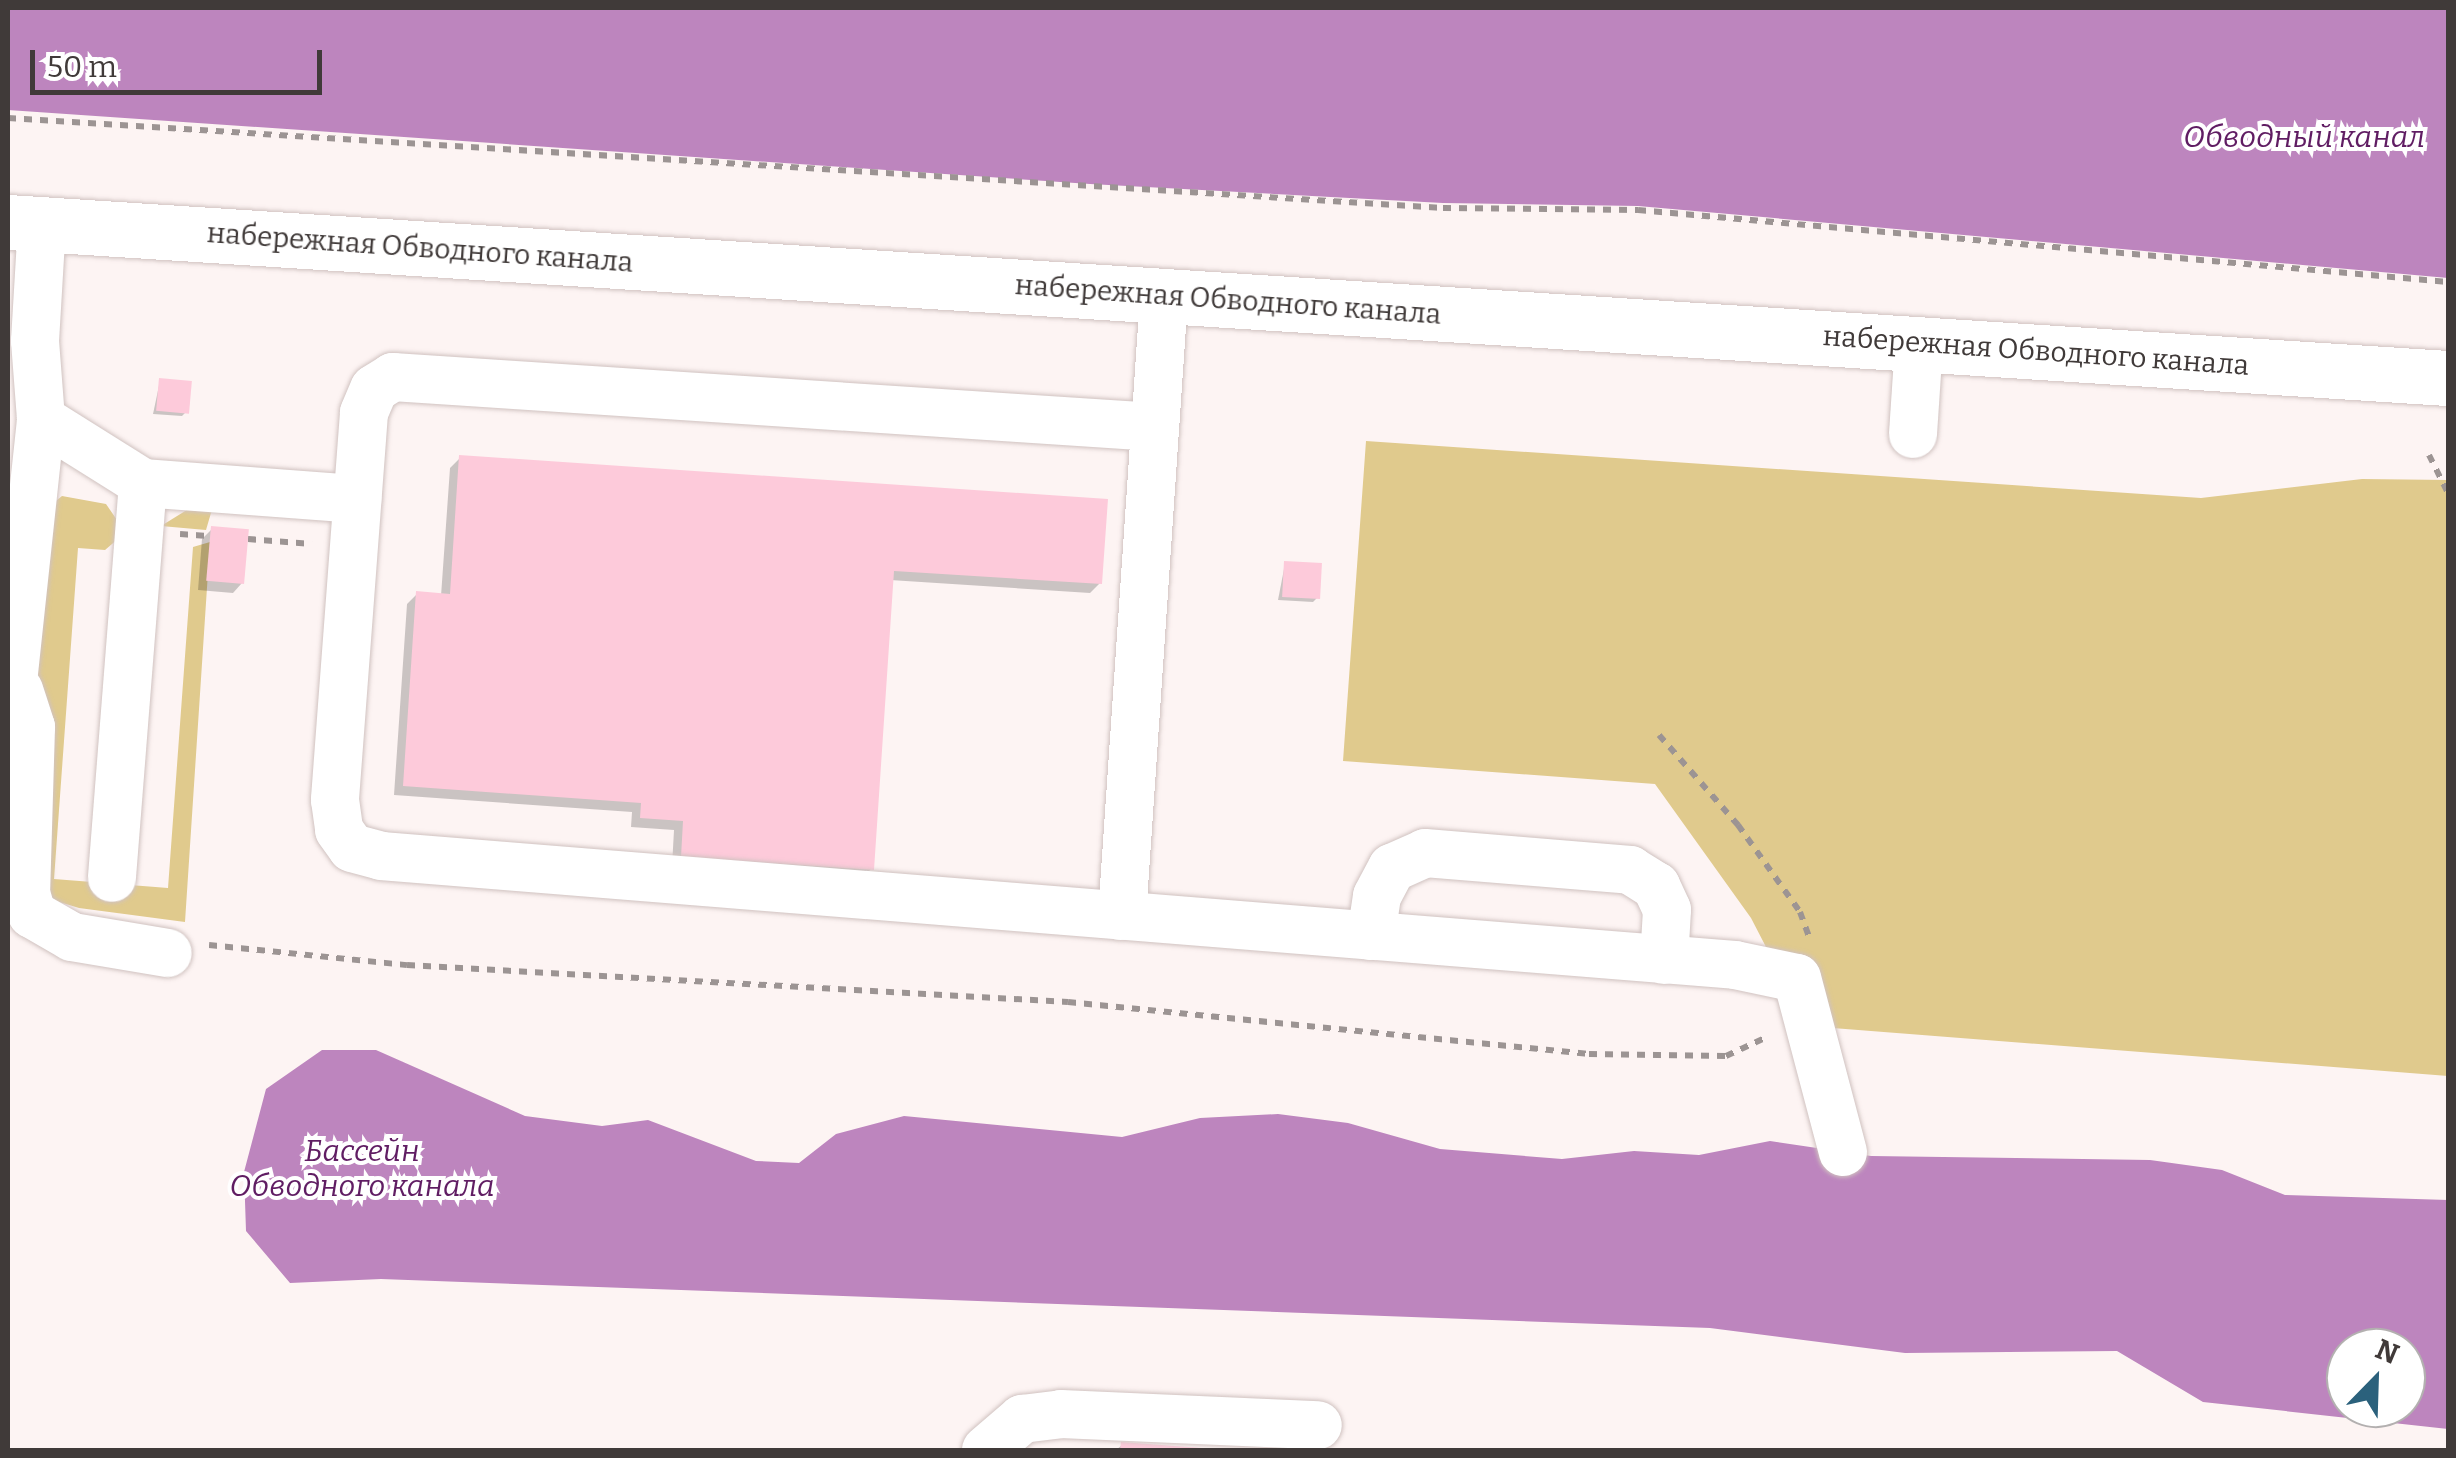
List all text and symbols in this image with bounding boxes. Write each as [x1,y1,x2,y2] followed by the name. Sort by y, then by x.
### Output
[35,30,328,92] scale bar
[47,49,117,85] text: 50 m
[2183,119,2425,155] water label: Обводный канал
[206,216,634,280] street label: набережная Обводного канала
[1014,268,1442,332] street label: набережная Обводного канала
[1822,319,2250,383] street label: набережная Обводного канала
[229,1133,495,1204] water label: Бассейн Обводного канала
[2326,1328,2426,1428] north arrow
[2371,1332,2404,1371] text: N

